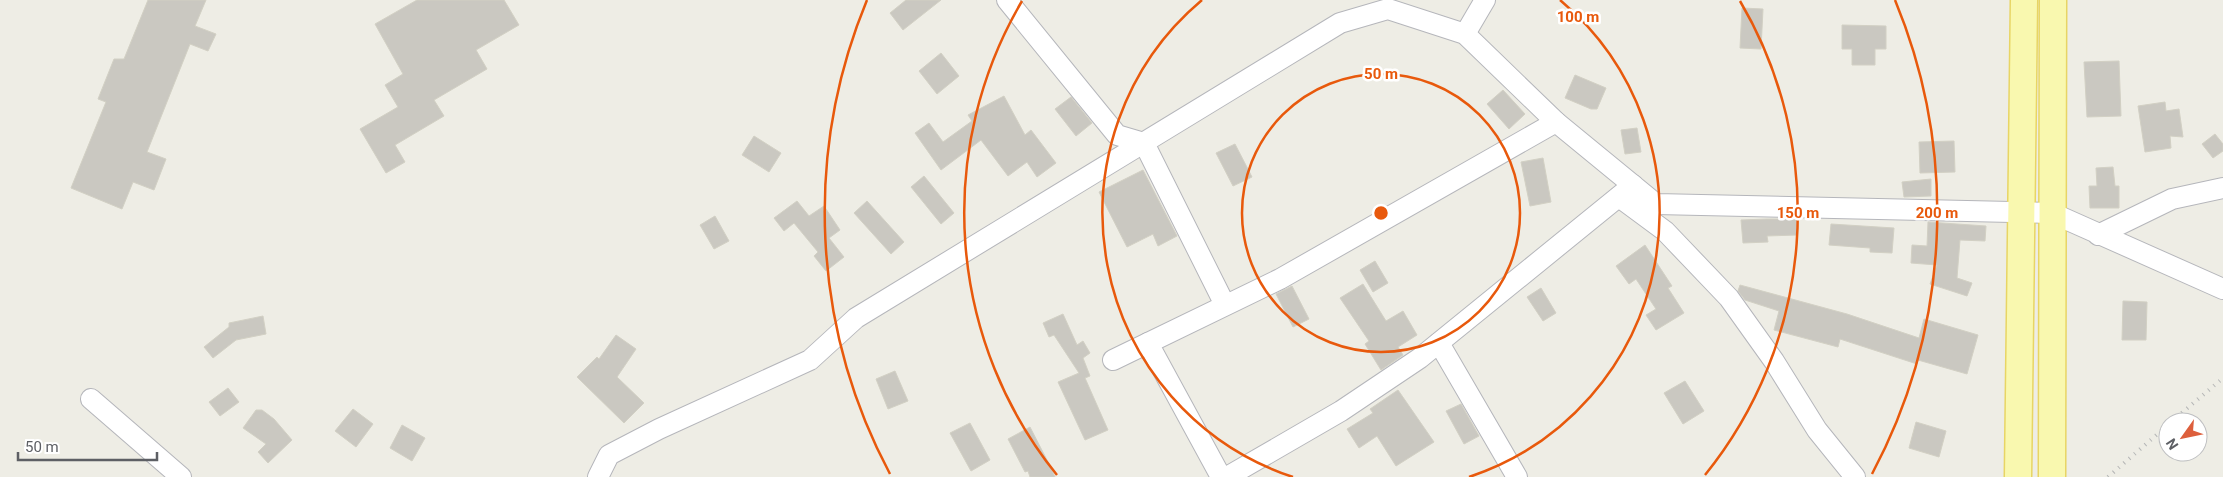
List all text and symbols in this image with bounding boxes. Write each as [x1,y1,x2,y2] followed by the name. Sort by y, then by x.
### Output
[1557,8,1599,26] text: 100 m
[1364,65,1398,83] text: 50 m
[1372,204,1390,222] centre of rings
[1777,204,1819,222] text: 150 m
[1916,204,1958,222] text: 200 m
[2158,412,2208,462] north arrow
[18,430,156,462] scale bar
[2163,436,2182,453] text: N
[25,438,59,456] text: 50 m

